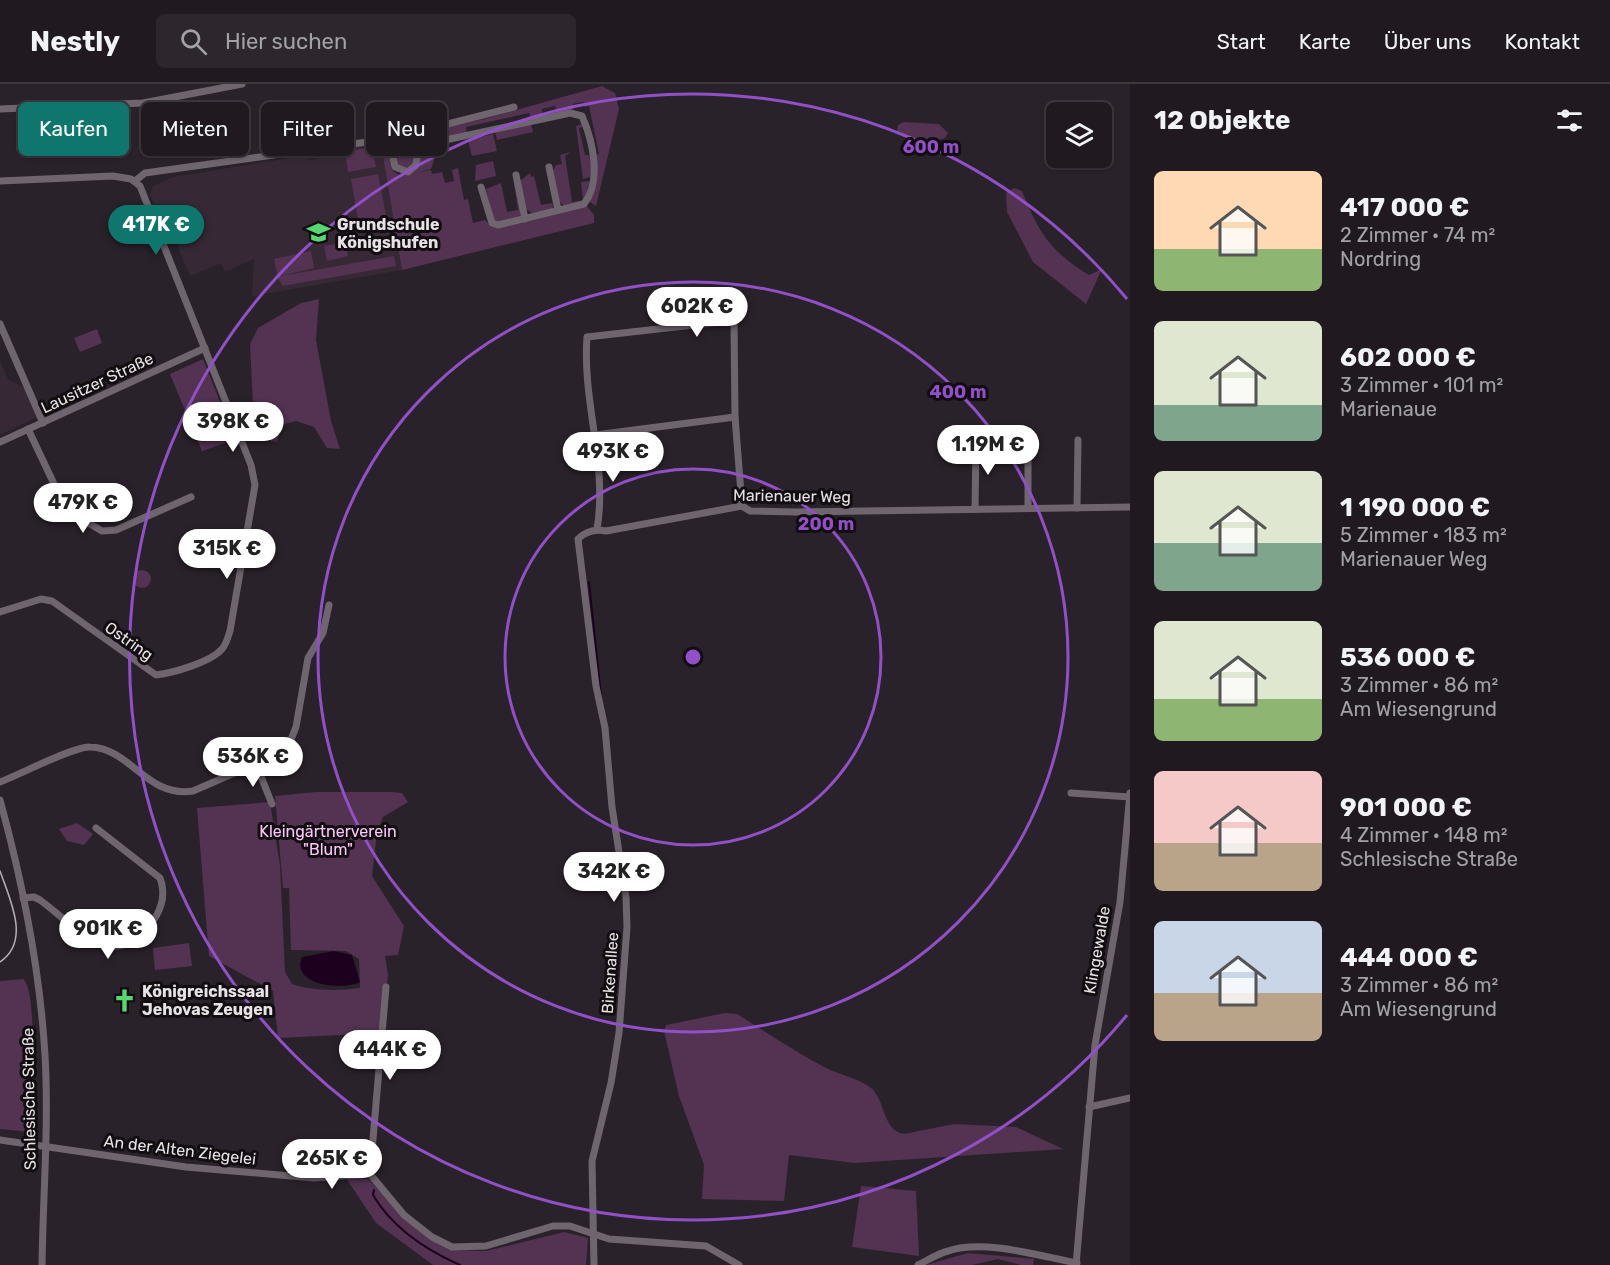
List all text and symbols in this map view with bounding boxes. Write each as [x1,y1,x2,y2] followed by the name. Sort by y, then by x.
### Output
[156,14,576,68] search box
[30,25,120,58] text: Nestly
[177,25,210,58] icon: search
[225,28,347,55] text: Hier suchen
[1217,29,1266,54] text: Start
[1299,29,1351,54] text: Karte
[1384,29,1472,54] text: Über uns
[1505,29,1580,54] text: Kontakt
[18,102,129,156] chip: Kaufen
[141,102,249,156] chip: Mieten
[261,102,354,156] chip: Filter
[366,102,447,156] chip: Neu
[1046,102,1112,168] map controls
[1046,102,1112,168] button: layers
[1553,104,1586,137] icon: filters
[1154,105,1290,136] text: 12 Objekte
[903,136,959,158] text: 600 m
[1340,192,1469,223] text: 417 000 €
[1202,195,1274,267] icon: home
[107,205,205,256] pin: 417K €
[122,212,190,236] text: 417K €
[337,215,439,252] place label: Grundschule Königshufen
[306,220,332,246] school or university icon: Grundschule Königshufen
[1340,223,1495,247] text: 2 Zimmer · 74 m²
[1340,247,1421,271] text: Nordring
[648,287,746,338] pin: 602K €
[661,294,733,318] text: 602K €
[1340,342,1476,373] text: 602 000 €
[1202,345,1274,417] icon: home
[38,349,156,417] street label: Lausitzer Straße
[1340,373,1503,397] text: 3 Zimmer · 101 m²
[929,381,987,403] text: 400 m
[1340,397,1437,421] text: Marienaue
[184,402,282,453] pin: 398K €
[197,409,269,433] text: 398K €
[933,425,1043,476] pin: 1.19M €
[564,432,662,483] pin: 493K €
[951,432,1025,456] text: 1.19M €
[577,439,649,463] text: 493K €
[34,483,132,534] pin: 479K €
[733,485,851,507] street label: Marienauer Weg
[48,490,118,514] text: 479K €
[1340,492,1490,523] text: 1 190 000 €
[1202,495,1274,567] icon: home
[798,513,854,535] text: 200 m
[1340,523,1507,547] text: 5 Zimmer · 183 m²
[178,529,276,580] pin: 315K €
[193,536,261,560] text: 315K €
[1340,547,1487,571] text: Marienauer Weg
[101,618,157,664] street label: Ostring
[1340,642,1475,673] text: 536 000 €
[1202,645,1274,717] icon: home
[683,647,703,667] centre of rings
[1340,673,1498,697] text: 3 Zimmer · 86 m²
[1340,697,1497,721] text: Am Wiesengrund
[204,737,302,788] pin: 536K €
[217,744,289,768] text: 536K €
[1340,792,1472,823] text: 901 000 €
[1202,795,1274,867] icon: home
[259,822,397,859] park label: Kleingärtnerverein "Blum"
[1340,823,1508,847] text: 4 Zimmer · 148 m²
[1340,847,1518,871] text: Schlesische Straße
[565,852,663,903] pin: 342K €
[578,859,650,883] text: 342K €
[1080,904,1114,996] street label: Klingewalde
[59,909,157,960] pin: 901K €
[73,916,143,940] text: 901K €
[598,932,622,1014] street label: Birkenallee
[1340,942,1478,973] text: 444 000 €
[1202,945,1274,1017] icon: home
[1340,973,1498,997] text: 3 Zimmer · 86 m²
[142,982,273,1019] place label: Königreichssaal Jehovas Zeugen
[111,987,137,1013] church icon: Königreichssaal Jehovas Zeugen
[1340,997,1497,1021] text: Am Wiesengrund
[18,1028,40,1170] street label: Schlesische Straße
[341,1030,439,1081] pin: 444K €
[353,1037,427,1061] text: 444K €
[103,1131,257,1169] street label: An der Alten Ziegelei
[283,1139,381,1190] pin: 265K €
[296,1146,368,1170] text: 265K €

